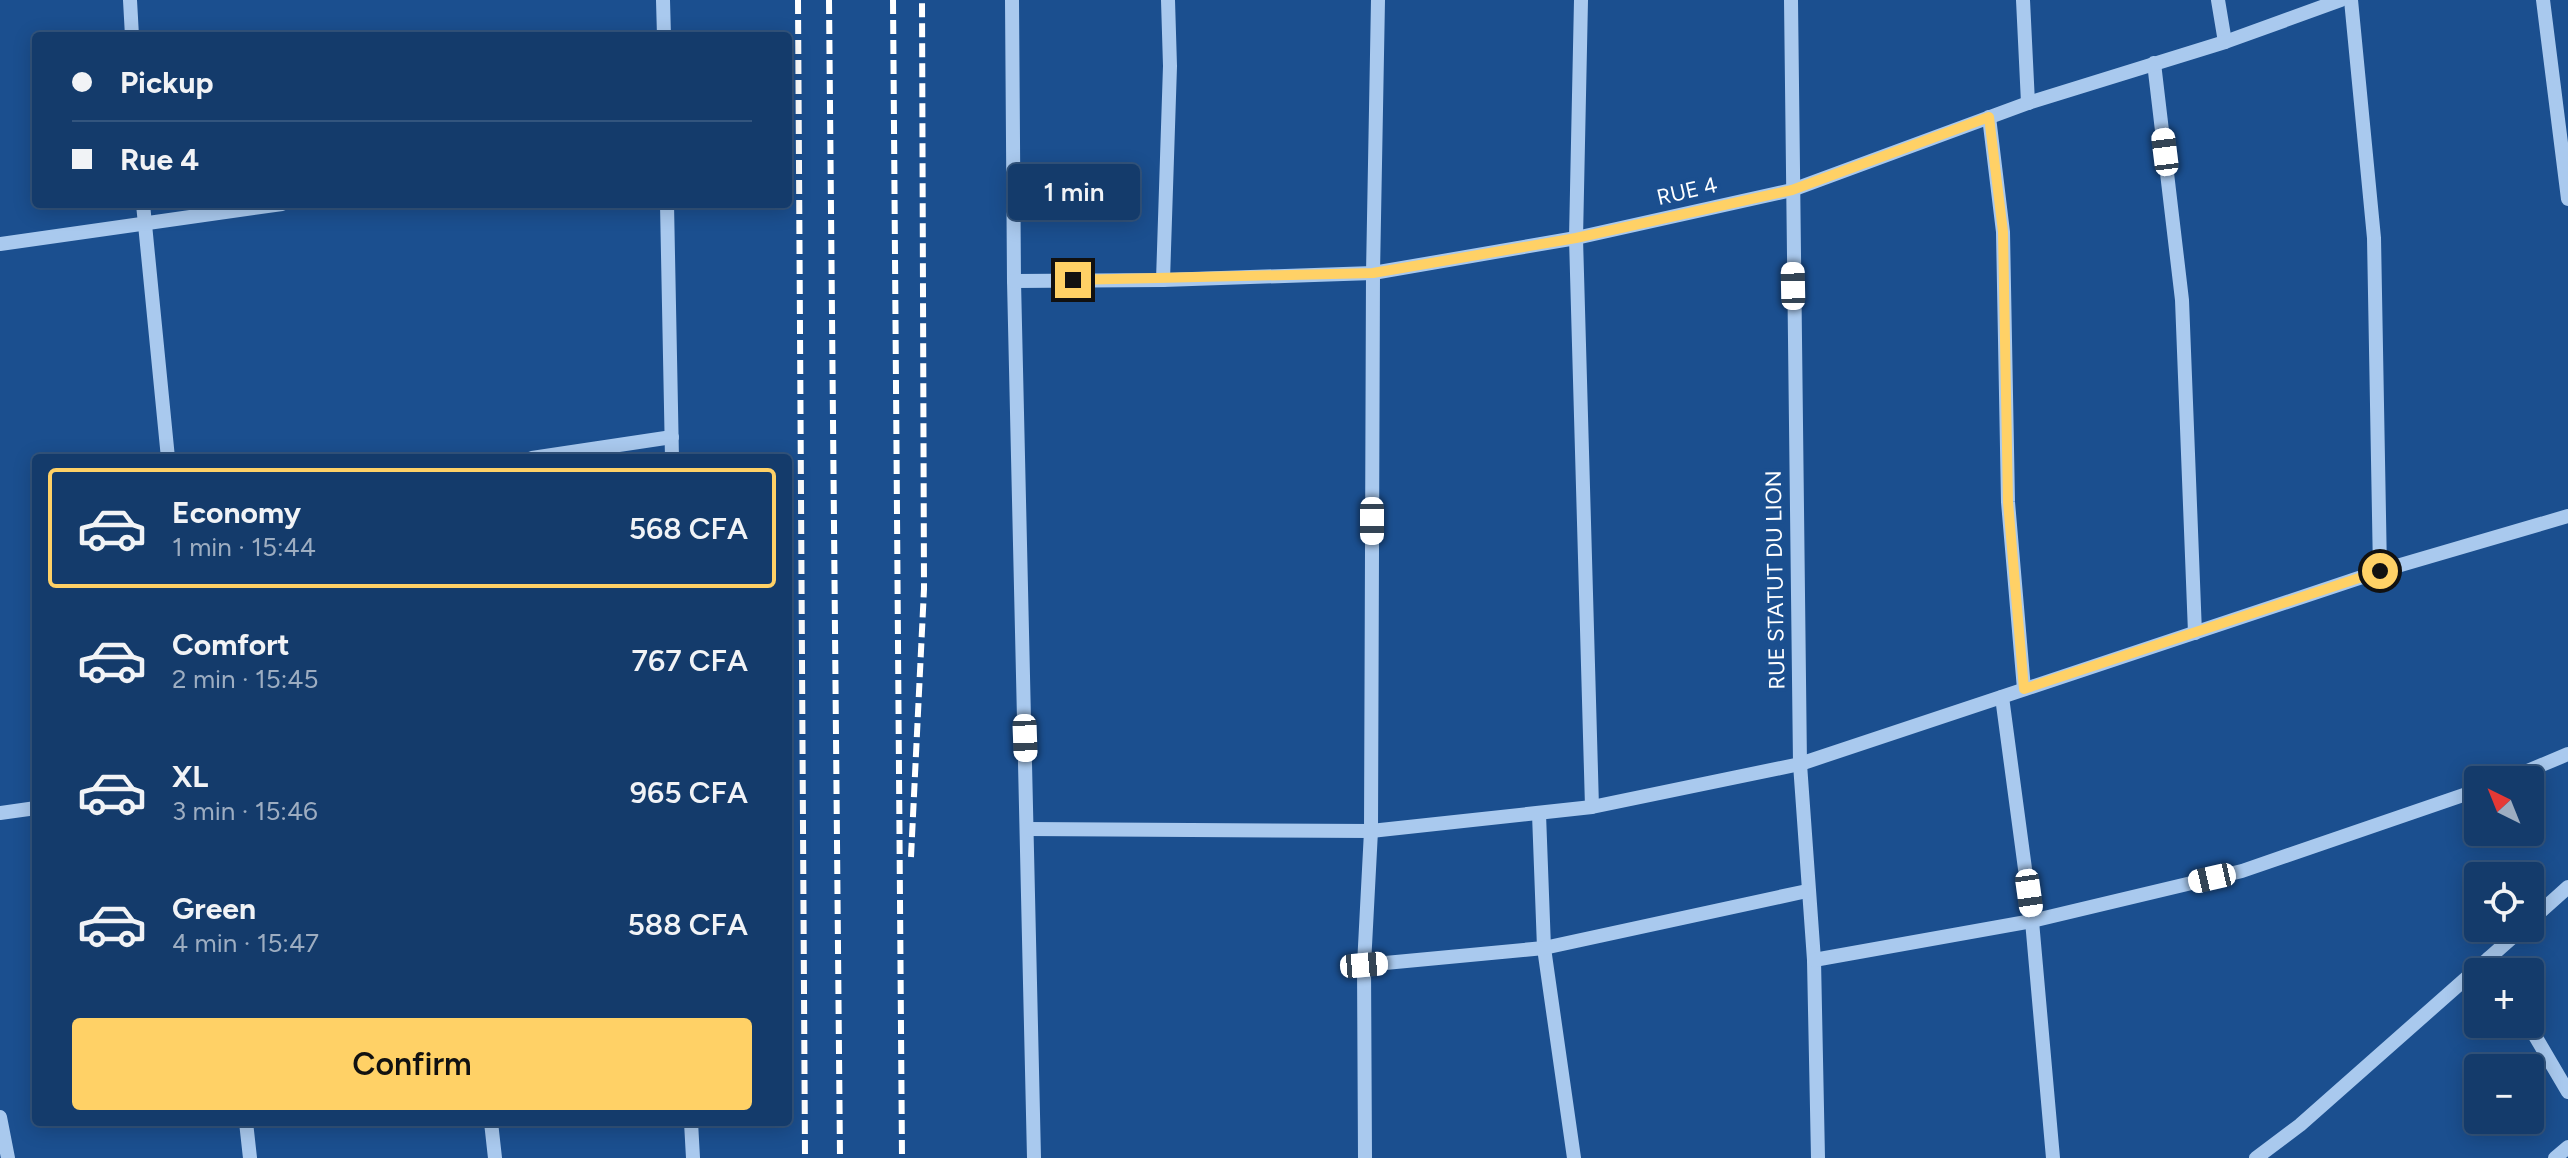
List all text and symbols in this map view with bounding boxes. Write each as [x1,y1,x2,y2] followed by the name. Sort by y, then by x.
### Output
[120,64,214,101] text: Pickup
[2150,127,2180,177] car
[120,141,199,178] text: Rue 4
[1007,164,1139,220] callout: 1 min
[1654,171,1720,211] street label: RUE 4
[1044,176,1104,208] text: 1 min
[1055,262,1091,298] route end
[1781,262,1805,310] car
[1760,470,1790,690] street label: RUE STATUT DU LION
[76,492,148,564] icon: car
[172,494,301,531] text: Economy
[1360,497,1384,545] car
[629,510,748,547] text: 568 CFA
[172,531,316,563] text: 1 min · 15:44
[2362,553,2398,589] route start
[76,624,148,696] icon: car
[172,626,290,663] text: Comfort
[632,642,748,679] text: 767 CFA
[172,663,318,695] text: 2 min · 15:45
[1012,714,1038,762] car
[76,756,148,828] icon: car
[172,758,208,795] text: XL
[2464,766,2544,846] north arrow
[2464,766,2544,1134] map controls
[630,774,748,811] text: 965 CFA
[172,795,318,827] text: 3 min · 15:46
[2186,861,2238,895] car
[2464,862,2544,942] button: locate
[2014,868,2044,918] car
[76,888,148,960] icon: car
[172,890,256,927] text: Green
[627,906,748,943] text: 588 CFA
[172,927,319,959] text: 4 min · 15:47
[1339,951,1389,979] car
[2464,958,2544,1038] button: +
[72,1018,752,1110] button: Confirm
[2464,1054,2544,1134] button: −

